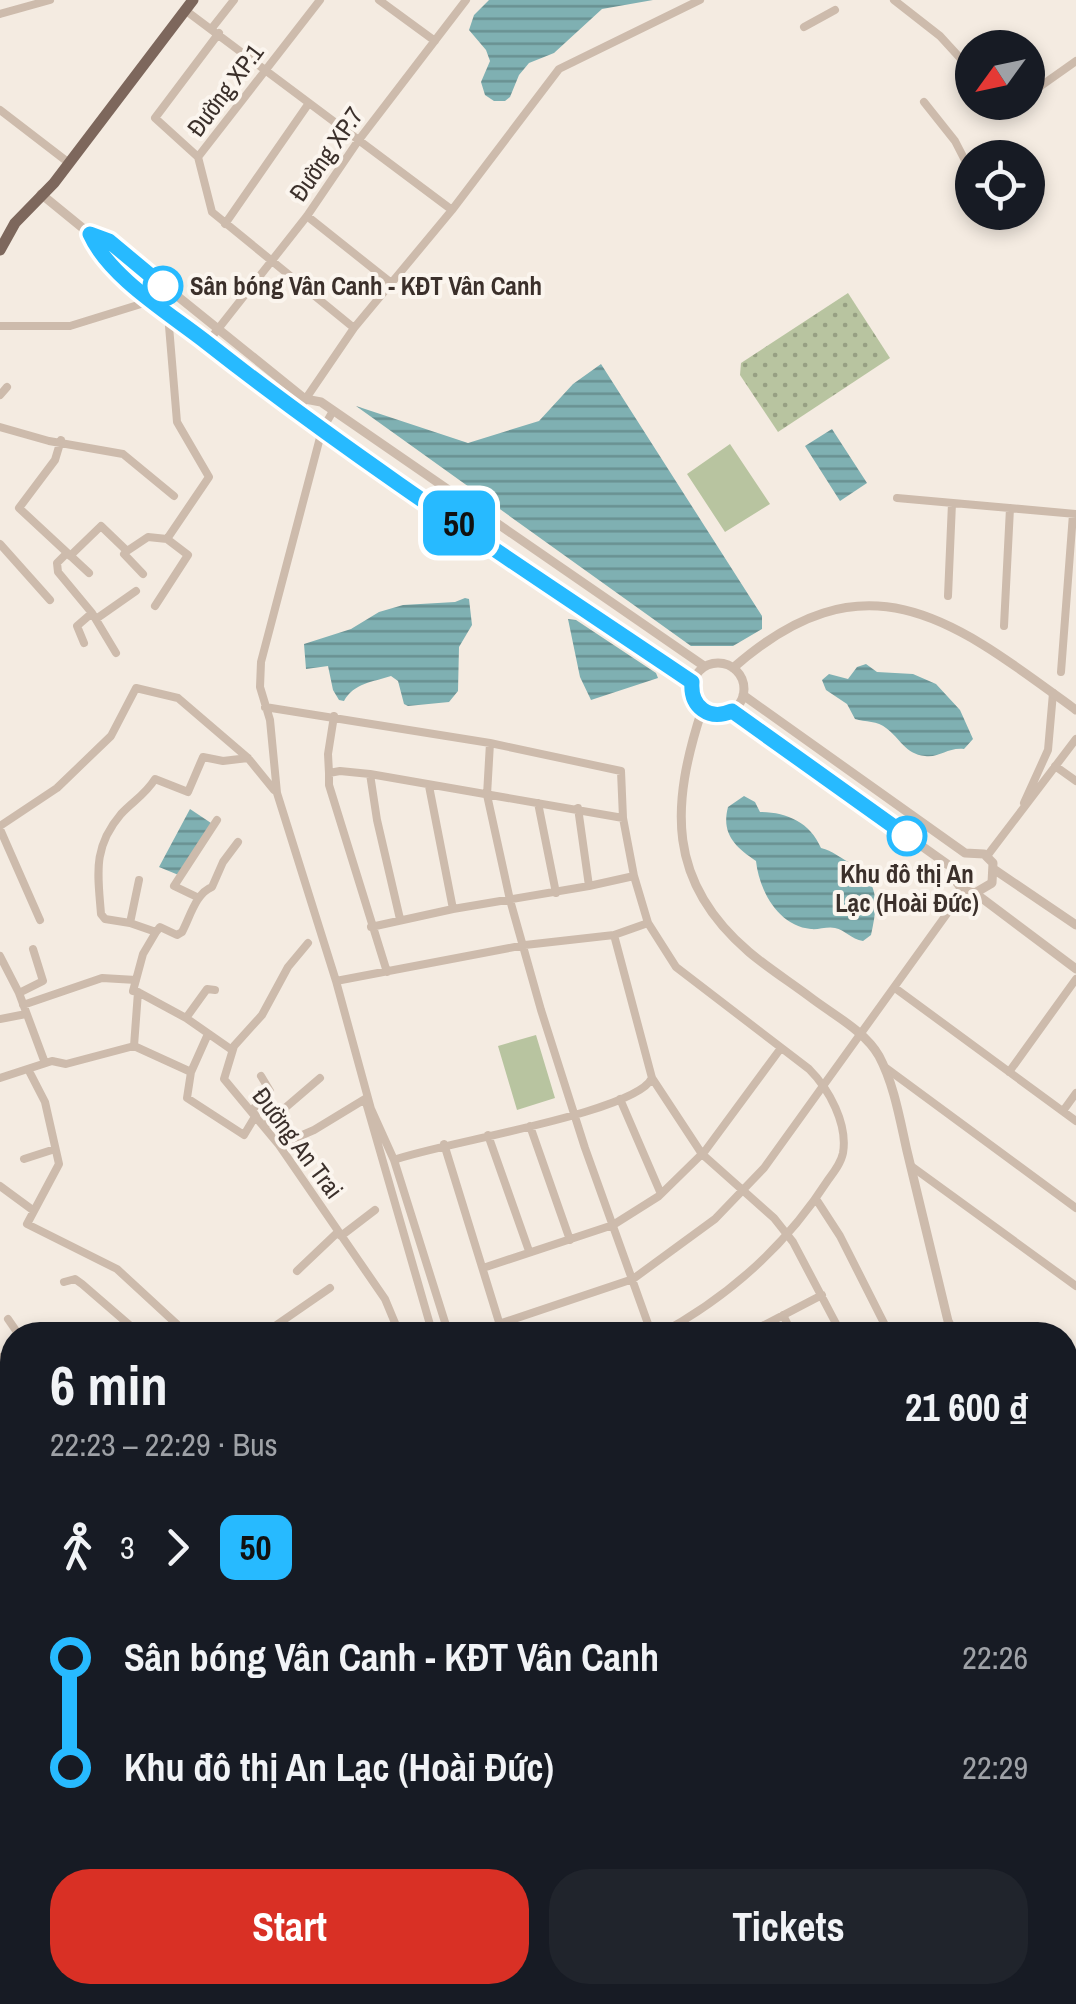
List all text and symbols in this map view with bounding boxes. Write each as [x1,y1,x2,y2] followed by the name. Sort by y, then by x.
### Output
[955,30,1045,120] north arrow
[955,30,1045,230] map controls
[179,36,271,143] street label: Đường XP.1
[281,100,371,208] street label: Đường XP.7
[955,140,1045,230] button: locate
[144,267,182,305] marker: Sân bóng Vân Canh - KĐT Vân Canh
[190,269,542,303] place label: Sân bóng Vân Canh - KĐT Vân Canh
[414,490,504,556] line badge: 50
[443,500,475,547] text: 50
[888,817,926,855] marker: Khu đô thị An Lạc (Hoài Đức)
[835,857,979,920] place label: Khu đô thị An Lạc (Hoài Đức)
[245,1080,351,1206] street label: Đường An Trai
[50,1348,168,1422] text: 6 min
[905,1382,1028,1433] text: 21 600 ₫
[50,1423,278,1466] text: 22:23 – 22:29 · Bus
[50,1520,105,1575] icon: walk
[150,1520,205,1575] icon: forward
[240,1524,272,1571] text: 50
[120,1526,135,1569] text: 3
[124,1632,659,1683] text: Sân bóng Vân Canh - KĐT Vân Canh
[962,1636,1028,1679] text: 22:26
[124,1742,554,1793] text: Khu đô thị An Lạc (Hoài Đức)
[962,1746,1028,1789] text: 22:29
[50,1869,529,1984] button: Start
[549,1869,1028,1984] button: Tickets

